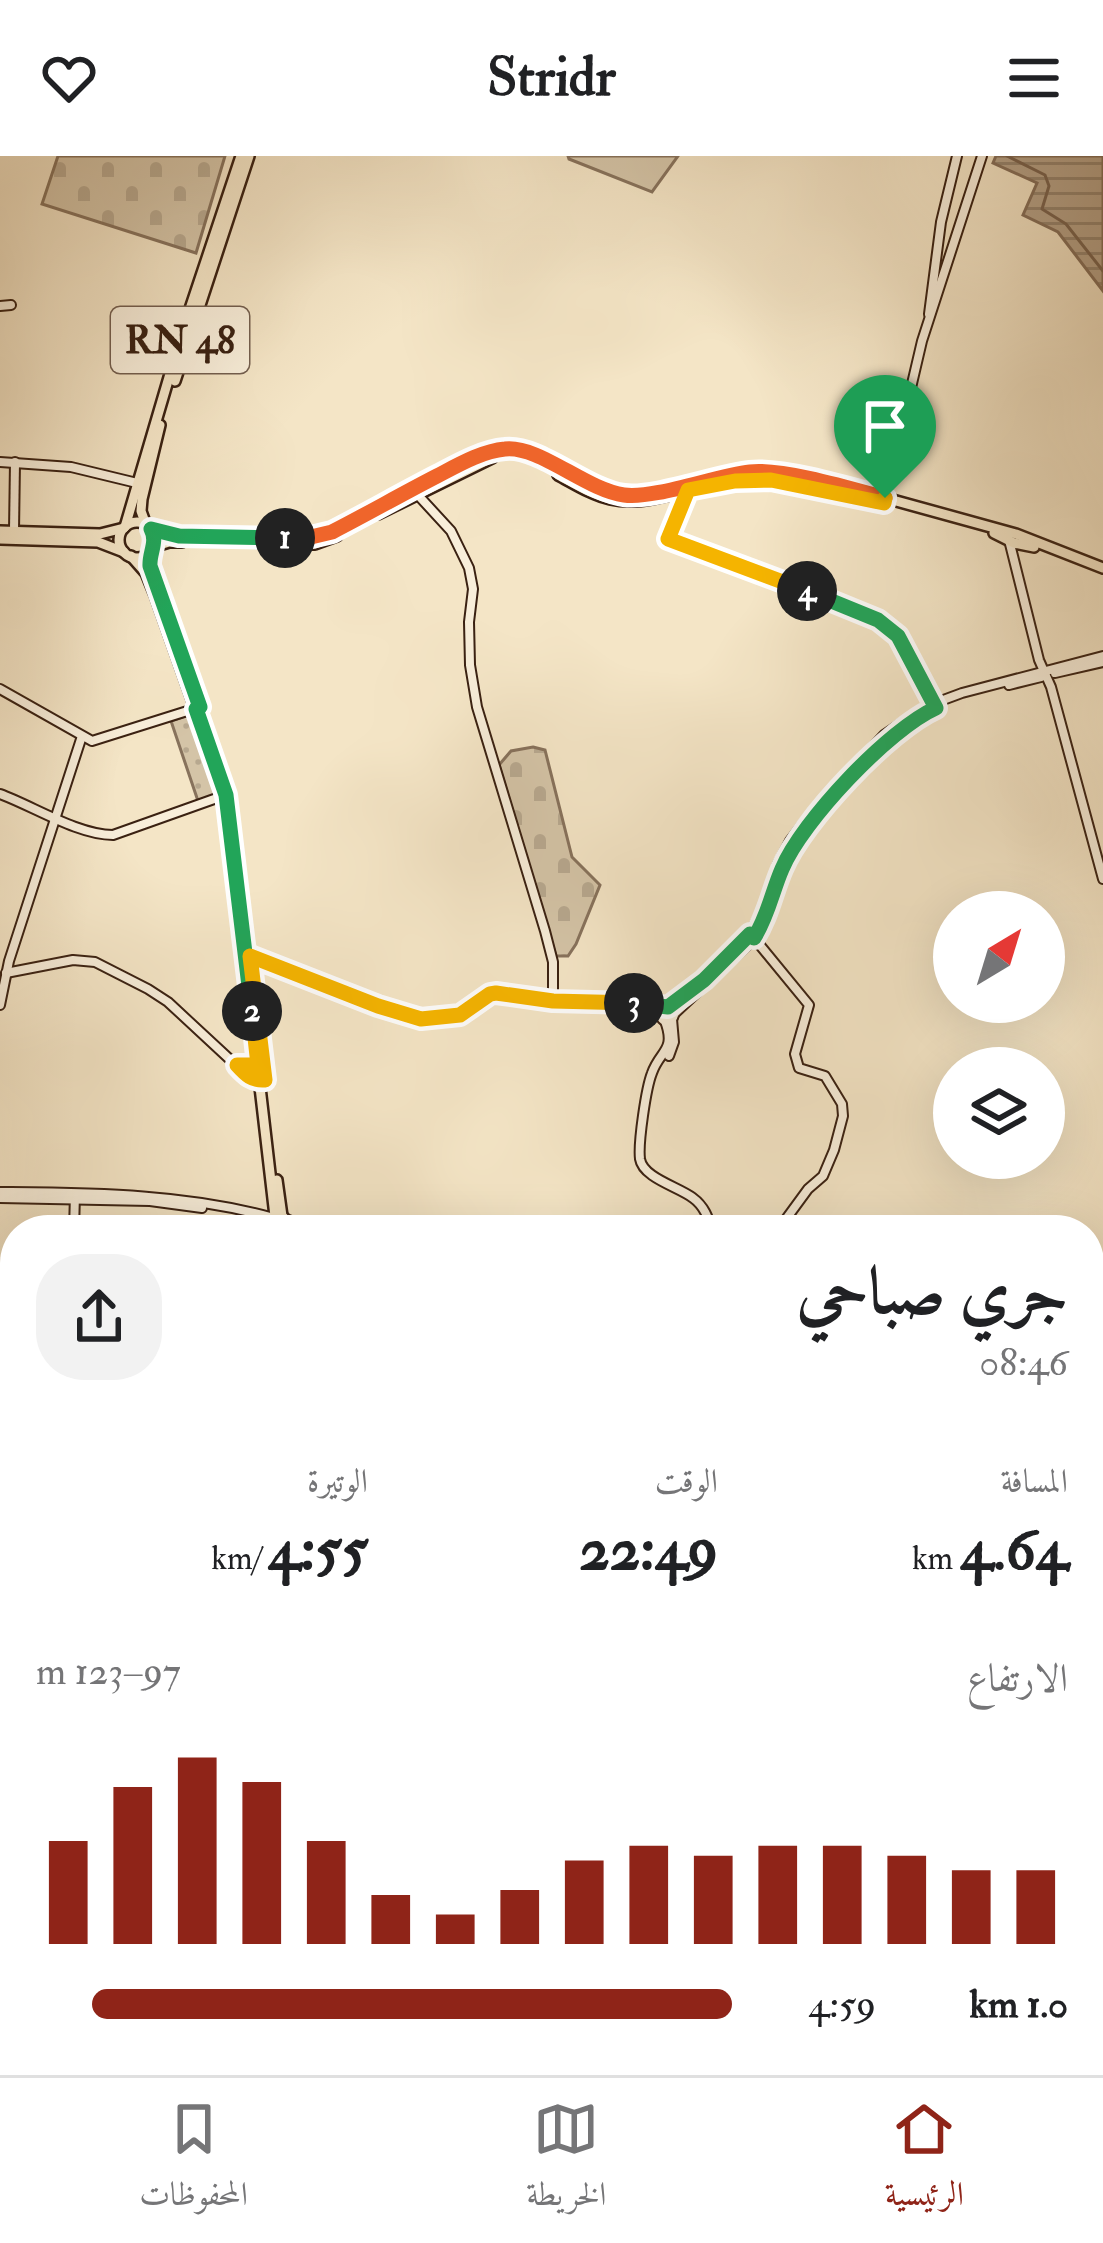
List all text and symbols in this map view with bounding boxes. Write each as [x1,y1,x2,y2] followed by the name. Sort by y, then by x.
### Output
[487,44,616,112] text: Stridr
[36,45,102,111] icon: heart
[1001,45,1067,111] icon: menu
[111,307,249,373] road number: RN 48
[834,375,936,498] pin
[852,393,918,459] icon: arrive
[255,508,315,568] pin: 1
[279,517,291,558] text: 1
[777,561,837,621] pin: 4
[798,570,816,611] text: 4
[933,891,1065,1023] north arrow
[933,891,1065,1179] map controls
[604,973,664,1033] pin: 3
[222,981,282,1041] pin: 2
[628,982,640,1023] text: 3
[244,990,260,1031] text: 2
[933,1047,1065,1179] button: layers
[796,1251,1068,1334] text: جري صباحي
[36,1254,162,1380] button: share
[979,1338,1068,1387] text: 08:46
[307,1461,368,1502] text: الوتيرة
[655,1461,718,1502] text: الوقت
[1001,1461,1068,1502] text: المسافة
[268,1513,368,1588] text: 4:55
[579,1513,718,1588] text: 22:49
[960,1513,1068,1588] text: 4.64
[211,1538,268,1579] text: /km
[912,1538,960,1579] text: km
[36,1647,181,1696] text: 97–123 m
[967,1654,1068,1703] text: الارتفاع
[808,1980,876,2029] text: 4:59
[969,1980,1068,2029] text: 1.0 km
[139,2096,248,2226] tab: المحفوظات
[526,2096,606,2226] tab: الخريطة
[885,2096,964,2226] tab: الرئيسية

